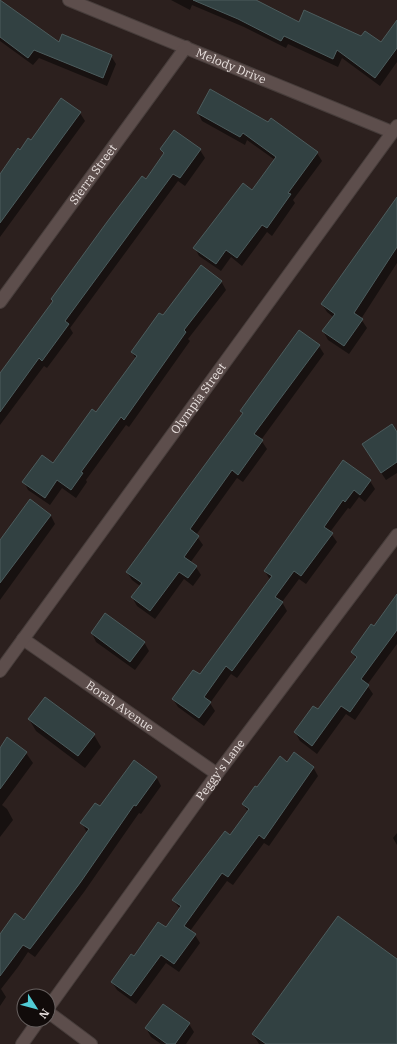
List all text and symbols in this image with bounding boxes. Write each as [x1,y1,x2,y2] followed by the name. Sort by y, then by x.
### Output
[194,45,268,87] street label: Melody Drive
[66,141,120,207] street label: Sierra Street
[167,360,229,437] street label: Olympia Street
[83,677,157,735] street label: Borah Avenue
[192,736,248,803] street label: Peggy's Lane
[16,988,56,1028] north arrow
[36,1006,52,1022] text: N

